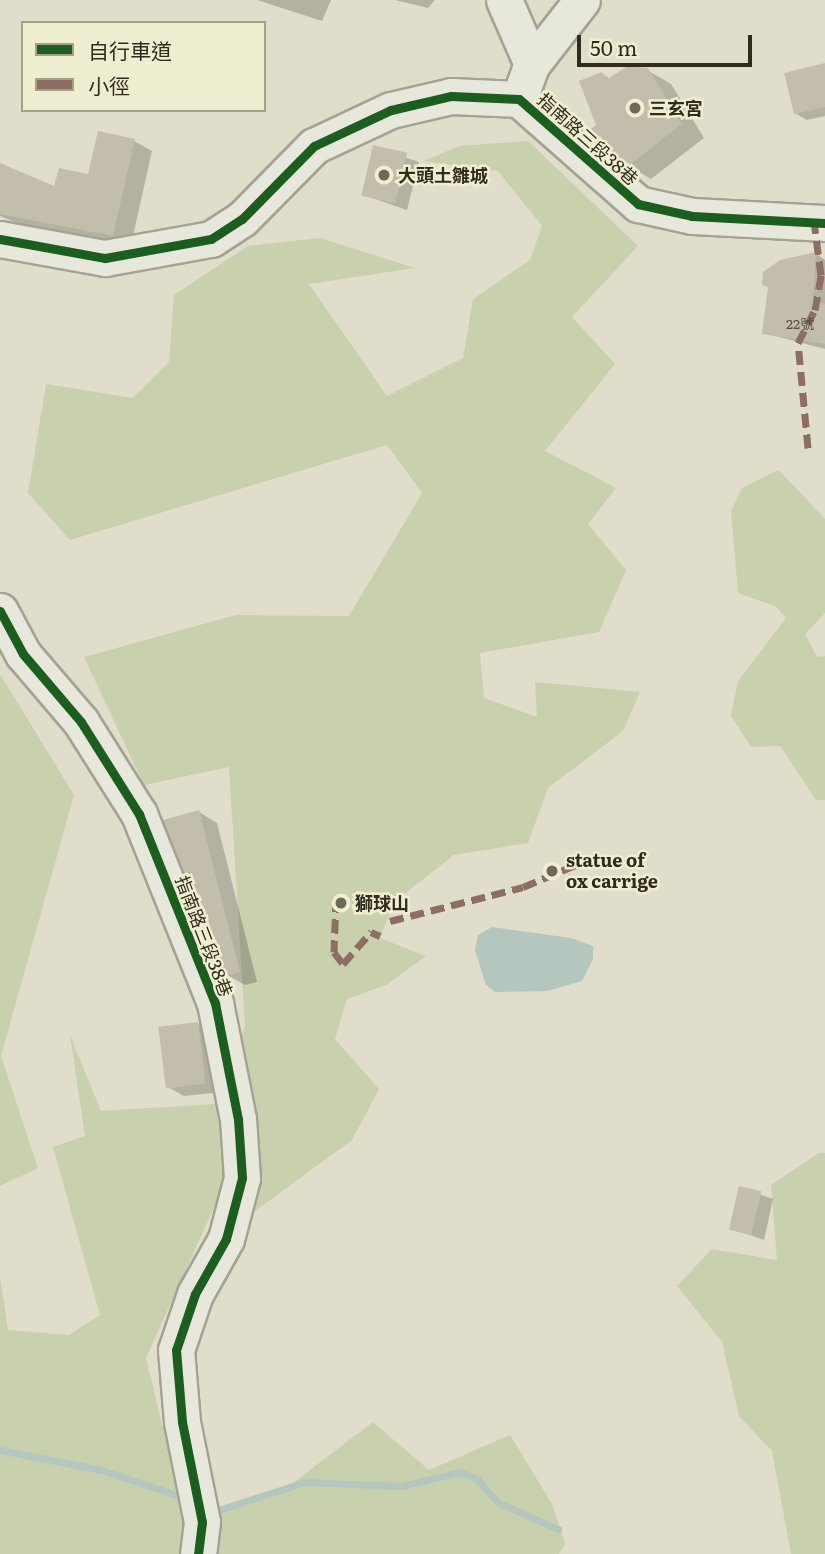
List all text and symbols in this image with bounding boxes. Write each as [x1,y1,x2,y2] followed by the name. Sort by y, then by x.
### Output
[21,21,266,112] legend
[580,21,755,65] scale bar
[590,31,637,62] text: 50 m
[88,34,172,65] text: 自行車道
[88,69,130,100] text: 小徑
[533,88,643,190] street label: 指南路三段38巷
[649,97,703,119] place label: 三玄宮
[627,100,643,116] marker: 三玄宮
[398,164,488,186] place label: 大頭土雛城
[376,167,392,183] marker: 大頭土雛城
[786,315,814,331] house number: 22號
[566,850,658,892] place label: statue of ox carrige
[544,863,560,879] marker: statue of ox carrige
[171,873,237,999] street label: 指南路三段38巷
[355,892,409,914] place label: 獅球山
[333,895,349,911] marker: 獅球山

